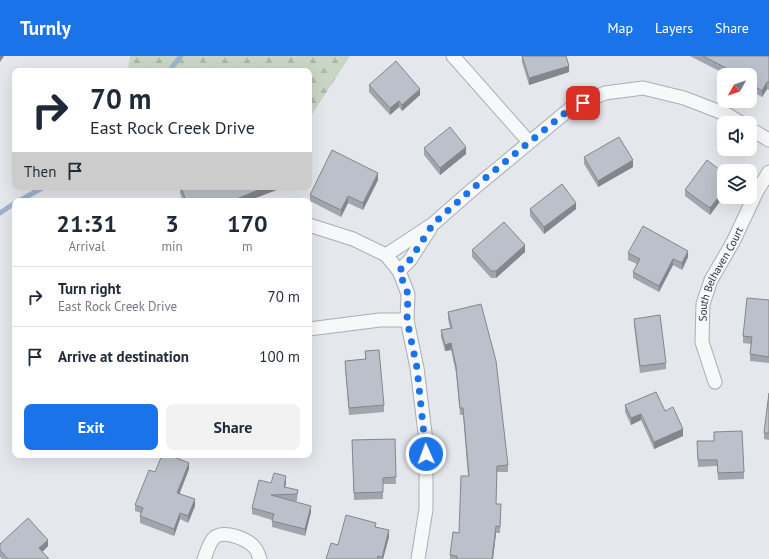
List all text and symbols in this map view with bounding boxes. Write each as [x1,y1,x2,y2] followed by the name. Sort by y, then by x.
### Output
[20,16,71,40] text: Turnly
[607,19,633,37] text: Map
[655,19,693,37] text: Layers
[715,19,749,37] text: Share
[717,68,757,108] north arrow
[717,68,757,204] map controls
[90,80,151,117] text: 70 m
[24,84,76,136] icon: right
[566,86,600,120] pin
[572,92,594,114] icon: arrive
[90,116,255,139] text: East Rock Creek Drive
[717,116,757,156] button: sound
[64,160,86,182] icon: arrive
[24,162,56,181] text: Then
[717,164,757,204] button: layers
[56,208,117,239] text: 21:31
[165,208,179,239] text: 3
[227,208,268,239] text: 170
[696,224,746,321] street label: South Belhaven Court
[69,238,105,255] text: Arrival
[161,238,183,255] text: min
[242,238,253,255] text: m
[58,279,121,298] text: Turn right
[24,286,46,308] icon: right
[267,287,300,306] text: 70 m
[58,298,177,315] text: East Rock Creek Drive
[24,346,46,368] icon: arrive
[58,347,189,366] text: Arrive at destination
[259,347,300,366] text: 100 m
[24,404,158,450] button: Exit
[166,404,300,450] button: Share
[405,433,447,475] position arrow

